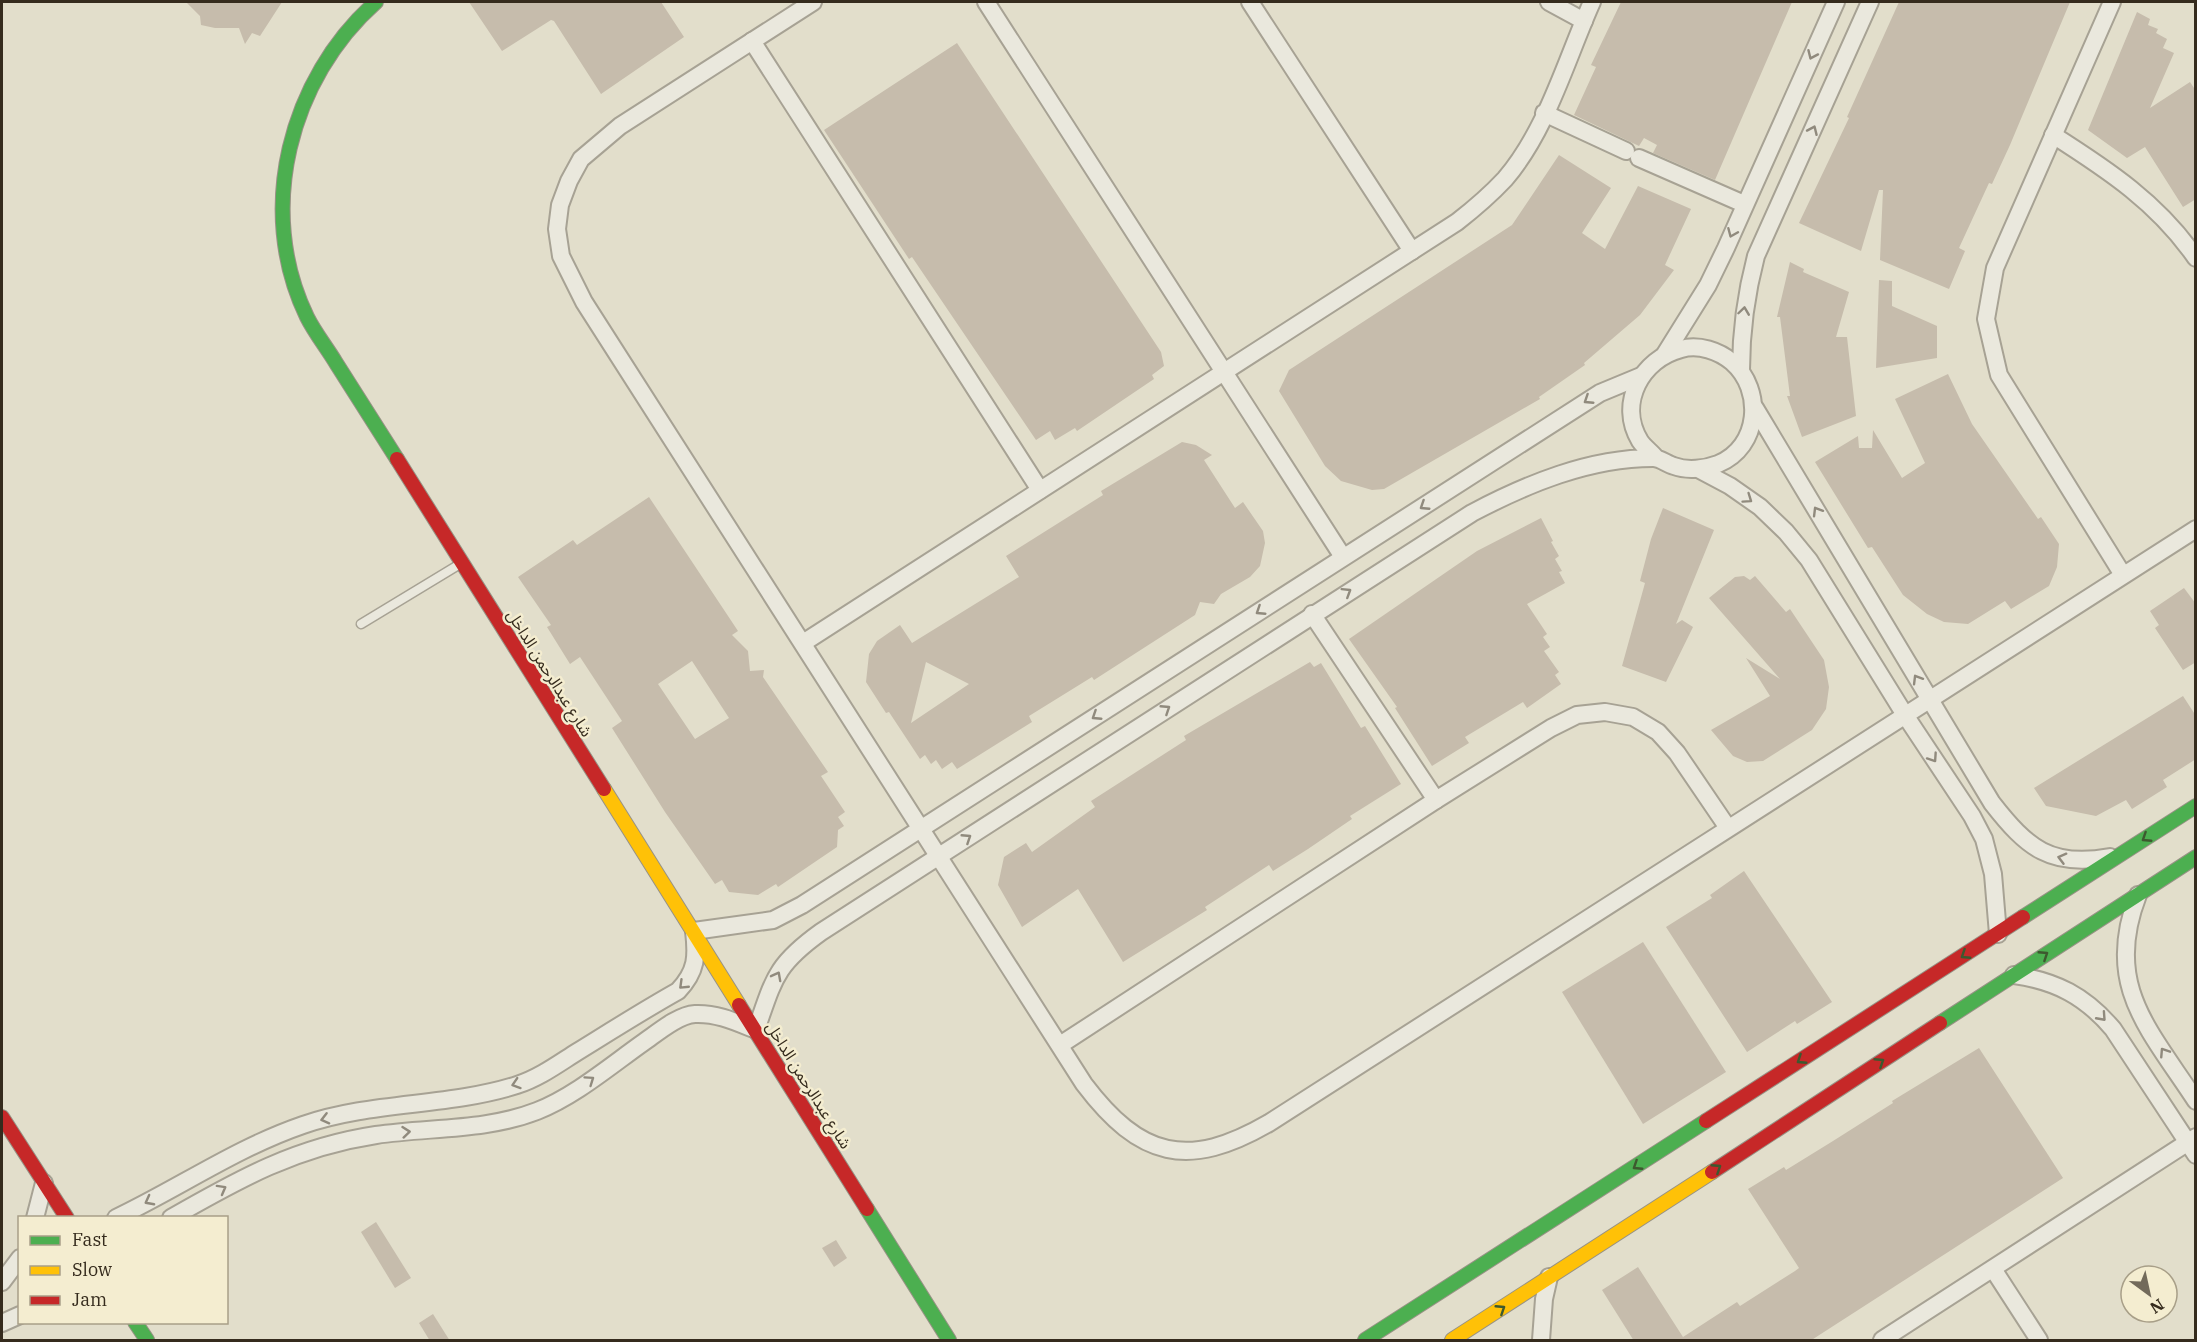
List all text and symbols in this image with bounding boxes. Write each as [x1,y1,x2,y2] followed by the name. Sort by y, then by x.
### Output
[1807,48,1819,59] one-way arrow
[1805,125,1817,136] one-way arrow
[1727,227,1739,238] one-way arrow
[1737,307,1749,316] one-way arrow
[1584,393,1594,405] one-way arrow
[1742,492,1753,503] one-way arrow
[1420,498,1430,510] one-way arrow
[1812,507,1824,517] one-way arrow
[1341,588,1351,600] one-way arrow
[1256,604,1267,615] one-way arrow
[500,606,597,742] street label: شارع عبدالرحمن الداخل
[1913,675,1925,685] one-way arrow
[1159,705,1170,716] one-way arrow
[1092,709,1102,721] one-way arrow
[1926,752,1937,763] one-way arrow
[2142,831,2153,842] one-way arrow
[960,834,971,845] one-way arrow
[2057,853,2067,866] one-way arrow
[1961,947,1971,959] one-way arrow
[2038,951,2048,963] one-way arrow
[770,972,781,982] one-way arrow
[680,978,690,989] one-way arrow
[2095,1010,2106,1021] one-way arrow
[759,1018,856,1154] street label: شارع عبدالرحمن الداخل
[2160,1048,2171,1059] one-way arrow
[1797,1053,1807,1065] one-way arrow
[1874,1058,1885,1069] one-way arrow
[584,1076,595,1087] one-way arrow
[511,1077,522,1089] one-way arrow
[320,1112,330,1125] one-way arrow
[402,1126,411,1139] one-way arrow
[1632,1158,1643,1169] one-way arrow
[1710,1164,1721,1175] one-way arrow
[215,1185,226,1196] one-way arrow
[144,1194,155,1205] one-way arrow
[18,1216,228,1324] legend
[72,1228,107,1251] text: Fast
[72,1258,112,1281] text: Slow
[2119,1264,2179,1324] north arrow
[72,1288,107,1311] text: Jam
[2146,1295,2168,1318] text: N
[1495,1304,1505,1316] one-way arrow

